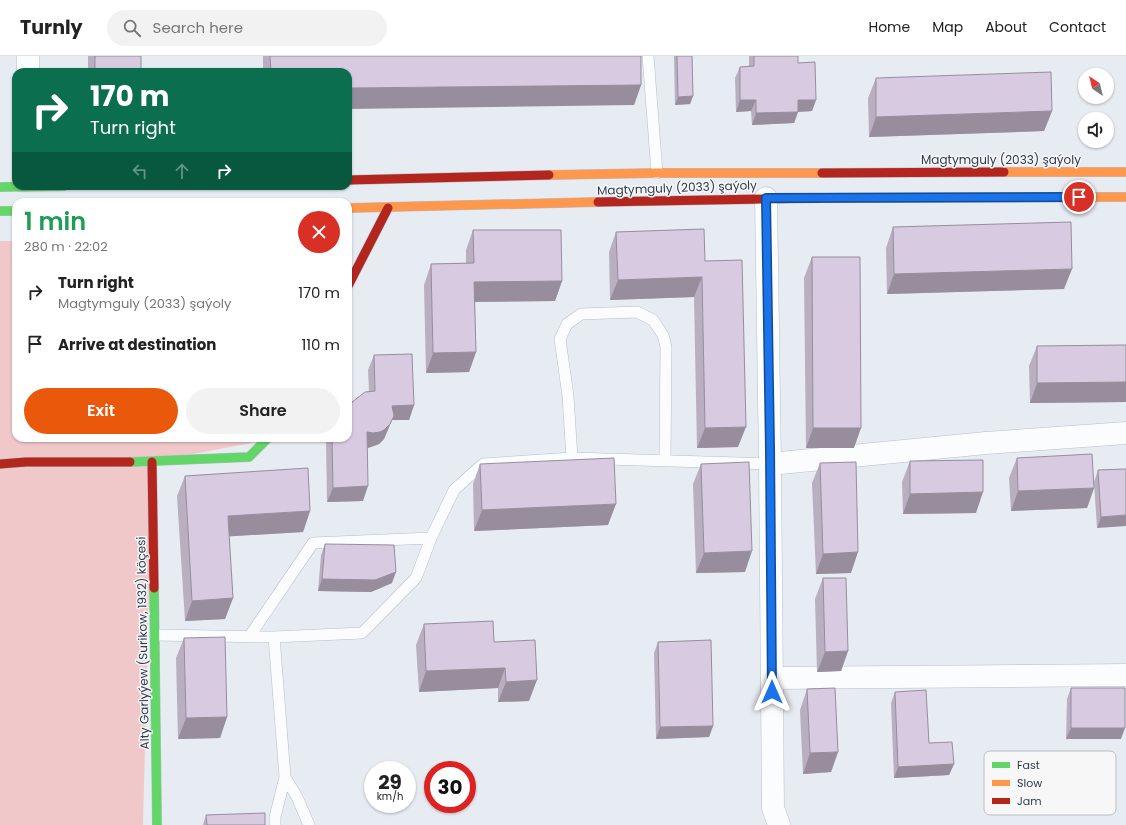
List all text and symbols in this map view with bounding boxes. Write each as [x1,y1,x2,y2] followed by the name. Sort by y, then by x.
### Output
[107,10,387,46] search box
[20,14,83,41] text: Turnly
[121,17,143,39] icon: search
[153,17,243,38] text: Search here
[868,17,910,37] text: Home
[932,17,963,37] text: Map
[985,17,1027,37] text: About
[1049,17,1106,37] text: Contact
[1078,68,1114,104] north arrow
[1078,68,1114,148] map controls
[90,77,169,116] text: 170 m
[24,84,76,136] icon: right
[1078,112,1114,148] button: sound
[90,115,176,140] text: Turn right
[921,151,1081,168] street label: Magtymguly (2033) şaýoly
[129,160,151,182] icon: left
[171,160,193,182] icon: ahead
[213,160,235,182] icon: right
[597,176,757,199] street label: Magtymguly (2033) şaýoly
[1062,180,1096,214] pin
[1068,186,1090,208] icon: arrive
[24,205,86,238] text: 1 min
[298,211,340,253] button: close
[24,237,108,256] text: 280 m · 22:02
[58,272,134,293] text: Turn right
[24,281,46,303] icon: right
[298,282,340,303] text: 170 m
[58,294,231,313] text: Magtymguly (2033) şaýoly
[24,333,46,355] icon: arrive
[58,334,216,355] text: Arrive at destination
[302,334,340,355] text: 110 m
[24,388,178,434] button: Exit
[186,388,340,434] button: Share
[132,536,153,750] street label: Alty Garlyýew (Surikow, 1932) köçesi
[751,671,793,713] position arrow
[984,751,1116,815] legend
[1017,757,1040,773] text: Fast
[424,761,476,813] speed limit sign: 30
[378,768,402,796] text: 29
[1017,775,1042,791] text: Slow
[377,789,403,804] text: km/h
[1017,793,1042,809] text: Jam

